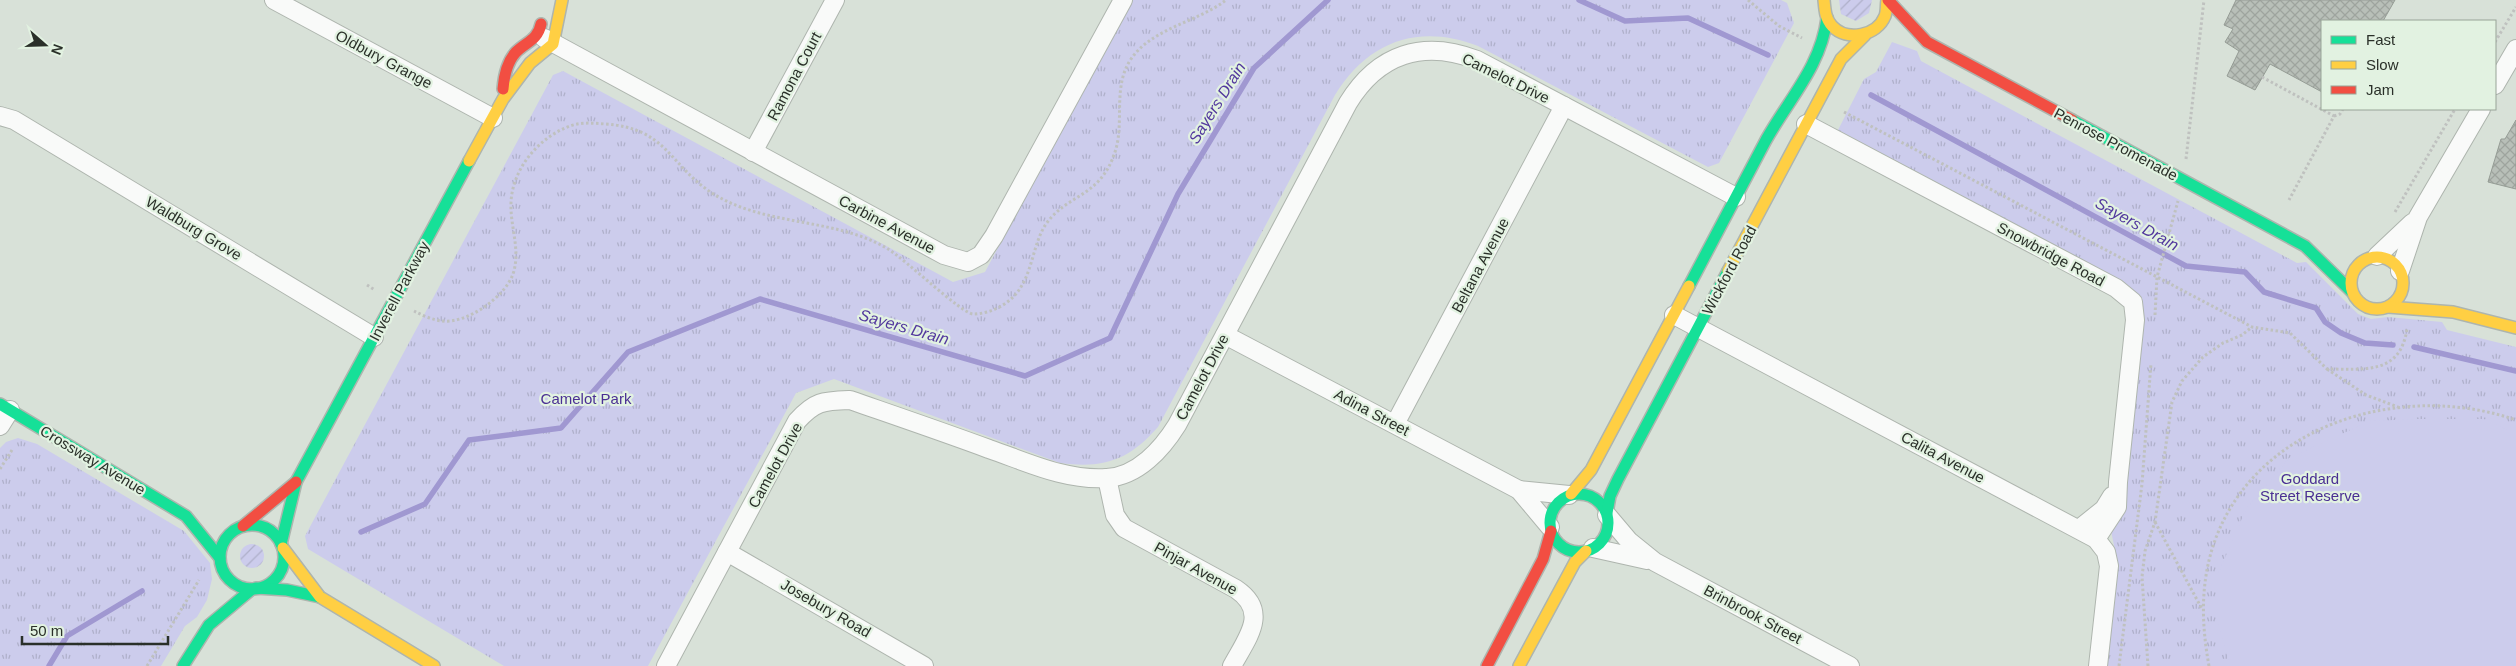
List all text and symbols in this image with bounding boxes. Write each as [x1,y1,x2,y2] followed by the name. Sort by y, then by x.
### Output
[20,20,70,70] north arrow
[2321,20,2496,110] legend
[333,26,435,92] street label: Oldbury Grange
[764,28,825,123] street label: Ramona Court
[2366,31,2396,48] text: Fast
[48,42,66,57] text: N
[1460,50,1552,106] street label: Camelot Drive
[2366,56,2399,73] text: Slow
[1185,59,1249,147] water label: Sayers Drain
[2366,81,2394,98] text: Jam
[2051,104,2181,184] street label: Penrose Promenade
[836,191,938,257] street label: Carbine Avenue
[143,193,245,263] street label: Waldburg Grove
[2092,194,2182,254] water label: Sayers Drain
[1448,215,1512,315] street label: Beltana Avenue
[1994,219,2108,289] street label: Snowbridge Road
[1698,223,1760,317] street label: Wickford Road
[366,238,433,344] street label: Inverell Parkway
[857,306,951,348] water label: Sayers Drain
[1172,331,1232,423] street label: Camelot Drive
[1332,385,1413,439] street label: Adina Street
[541,390,632,407] park label: Camelot Park
[745,419,805,511] street label: Camelot Drive
[37,422,149,498] street label: Crossway Avenue
[1898,428,1988,486] street label: Calita Avenue
[2260,470,2360,504] park label: Goddard Street Reserve
[1152,538,1240,598] street label: Pinjar Avenue
[778,575,874,641] street label: Josebury Road
[1701,581,1806,647] street label: Brinbrook Street
[22,614,169,646] scale bar
[30,622,63,639] text: 50 m

